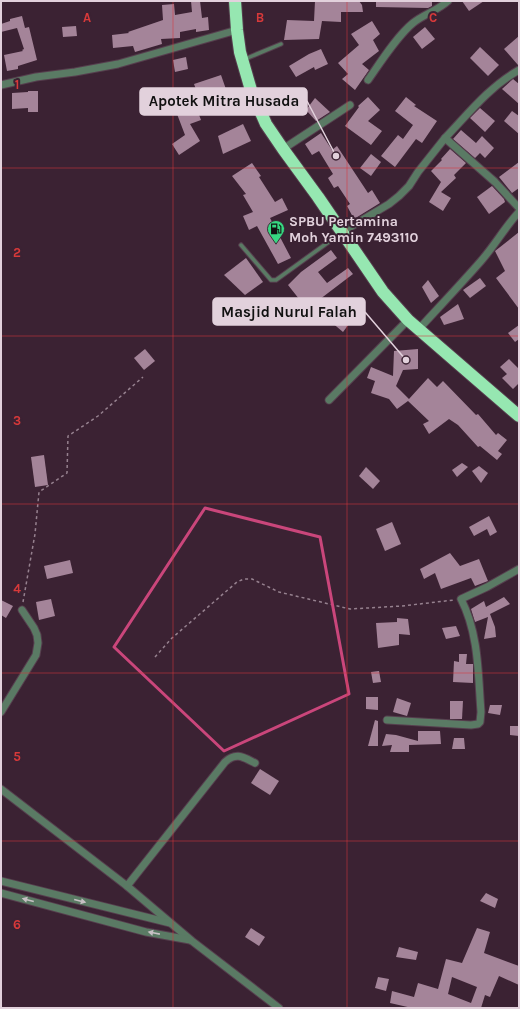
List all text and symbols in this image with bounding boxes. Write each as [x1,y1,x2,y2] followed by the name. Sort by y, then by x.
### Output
[83,10,91,25] text: A
[256,10,264,25] text: B
[429,10,437,25] text: C
[15,77,19,92] text: 1
[140,88,307,115] callout: Apotek Mitra Husada
[149,92,299,110] text: Apotek Mitra Husada
[289,213,418,246] place label: SPBU Pertamina Moh Yamin 7493110
[266,219,286,244] fuel station icon: SPBU Pertamina Moh Yamin 7493110
[13,245,21,260] text: 2
[213,298,365,325] callout: Masjid Nurul Falah
[221,303,357,321] text: Masjid Nurul Falah
[13,413,21,428] text: 3
[13,581,21,596] text: 4
[13,749,21,764] text: 5
[22,897,34,903] one-way arrow
[73,898,86,904] one-way arrow
[13,917,21,932] text: 6
[148,930,160,936] one-way arrow

